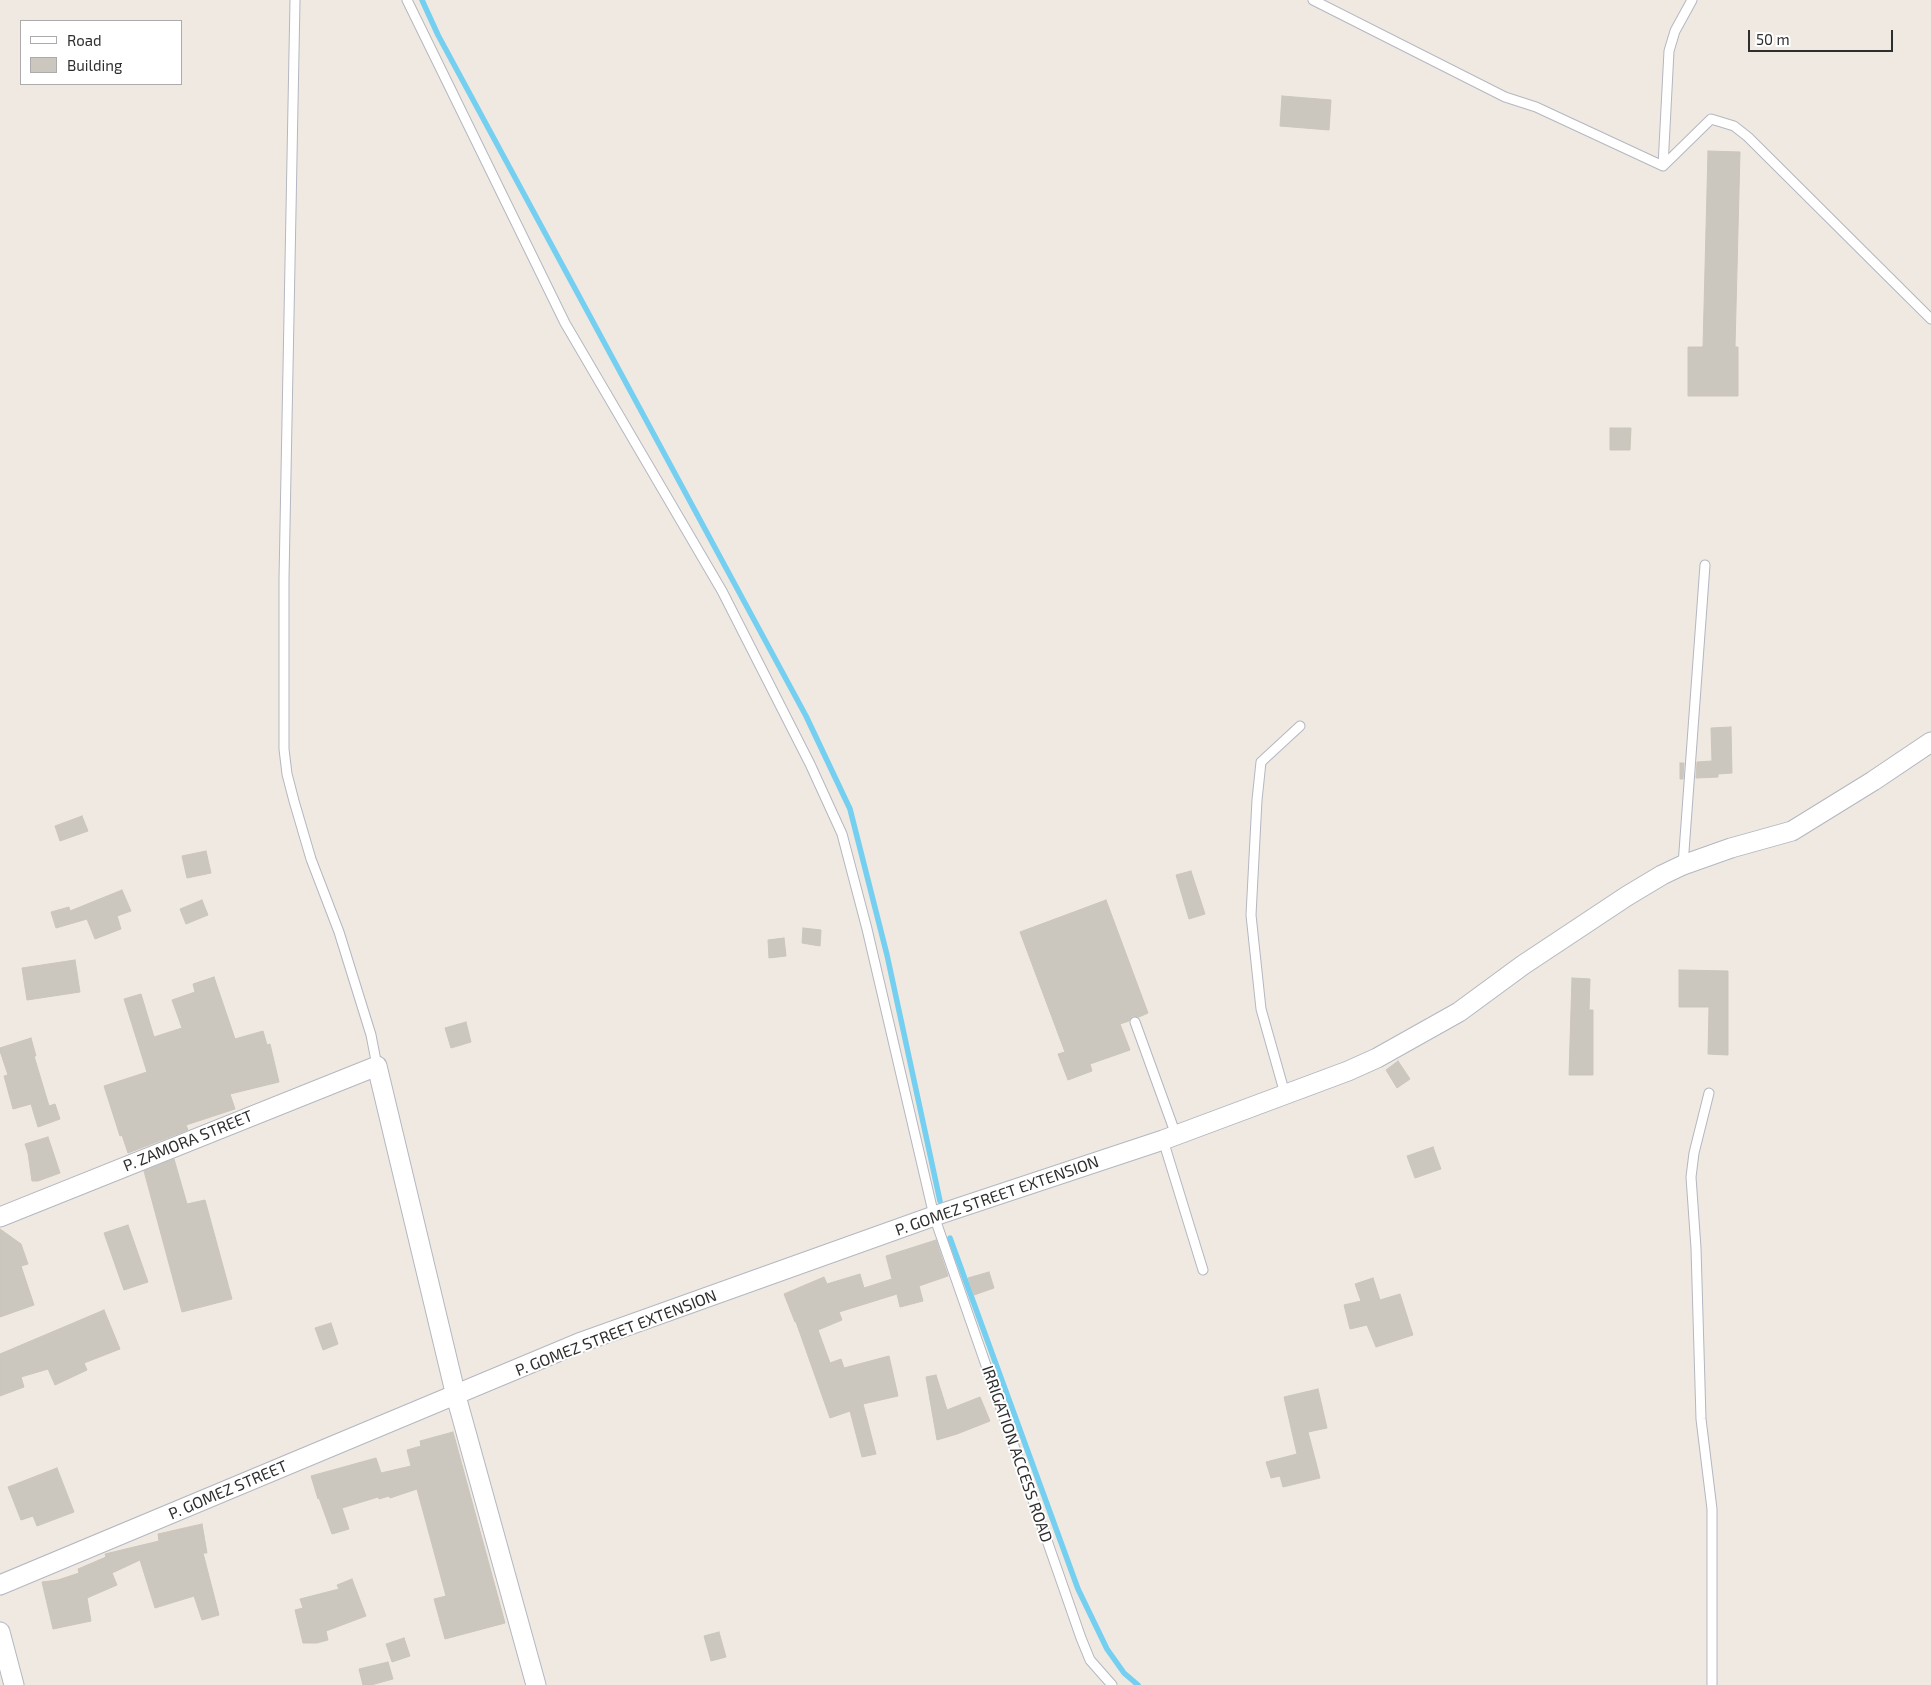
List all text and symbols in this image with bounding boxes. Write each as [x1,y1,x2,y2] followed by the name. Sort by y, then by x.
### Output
[20,20,182,85] legend
[1751,20,1896,52] scale bar
[1756,30,1790,48] text: 50 m
[67,31,102,49] text: Road
[67,56,122,74] text: Building
[120,1106,256,1176] street label: P. ZAMORA STREET
[893,1152,1101,1240] street label: P. GOMEZ STREET EXTENSION
[513,1286,719,1380] street label: P. GOMEZ STREET EXTENSION
[978,1363,1056,1545] street label: IRRIGATION ACCESS ROAD
[166,1456,290,1524] street label: P. GOMEZ STREET

